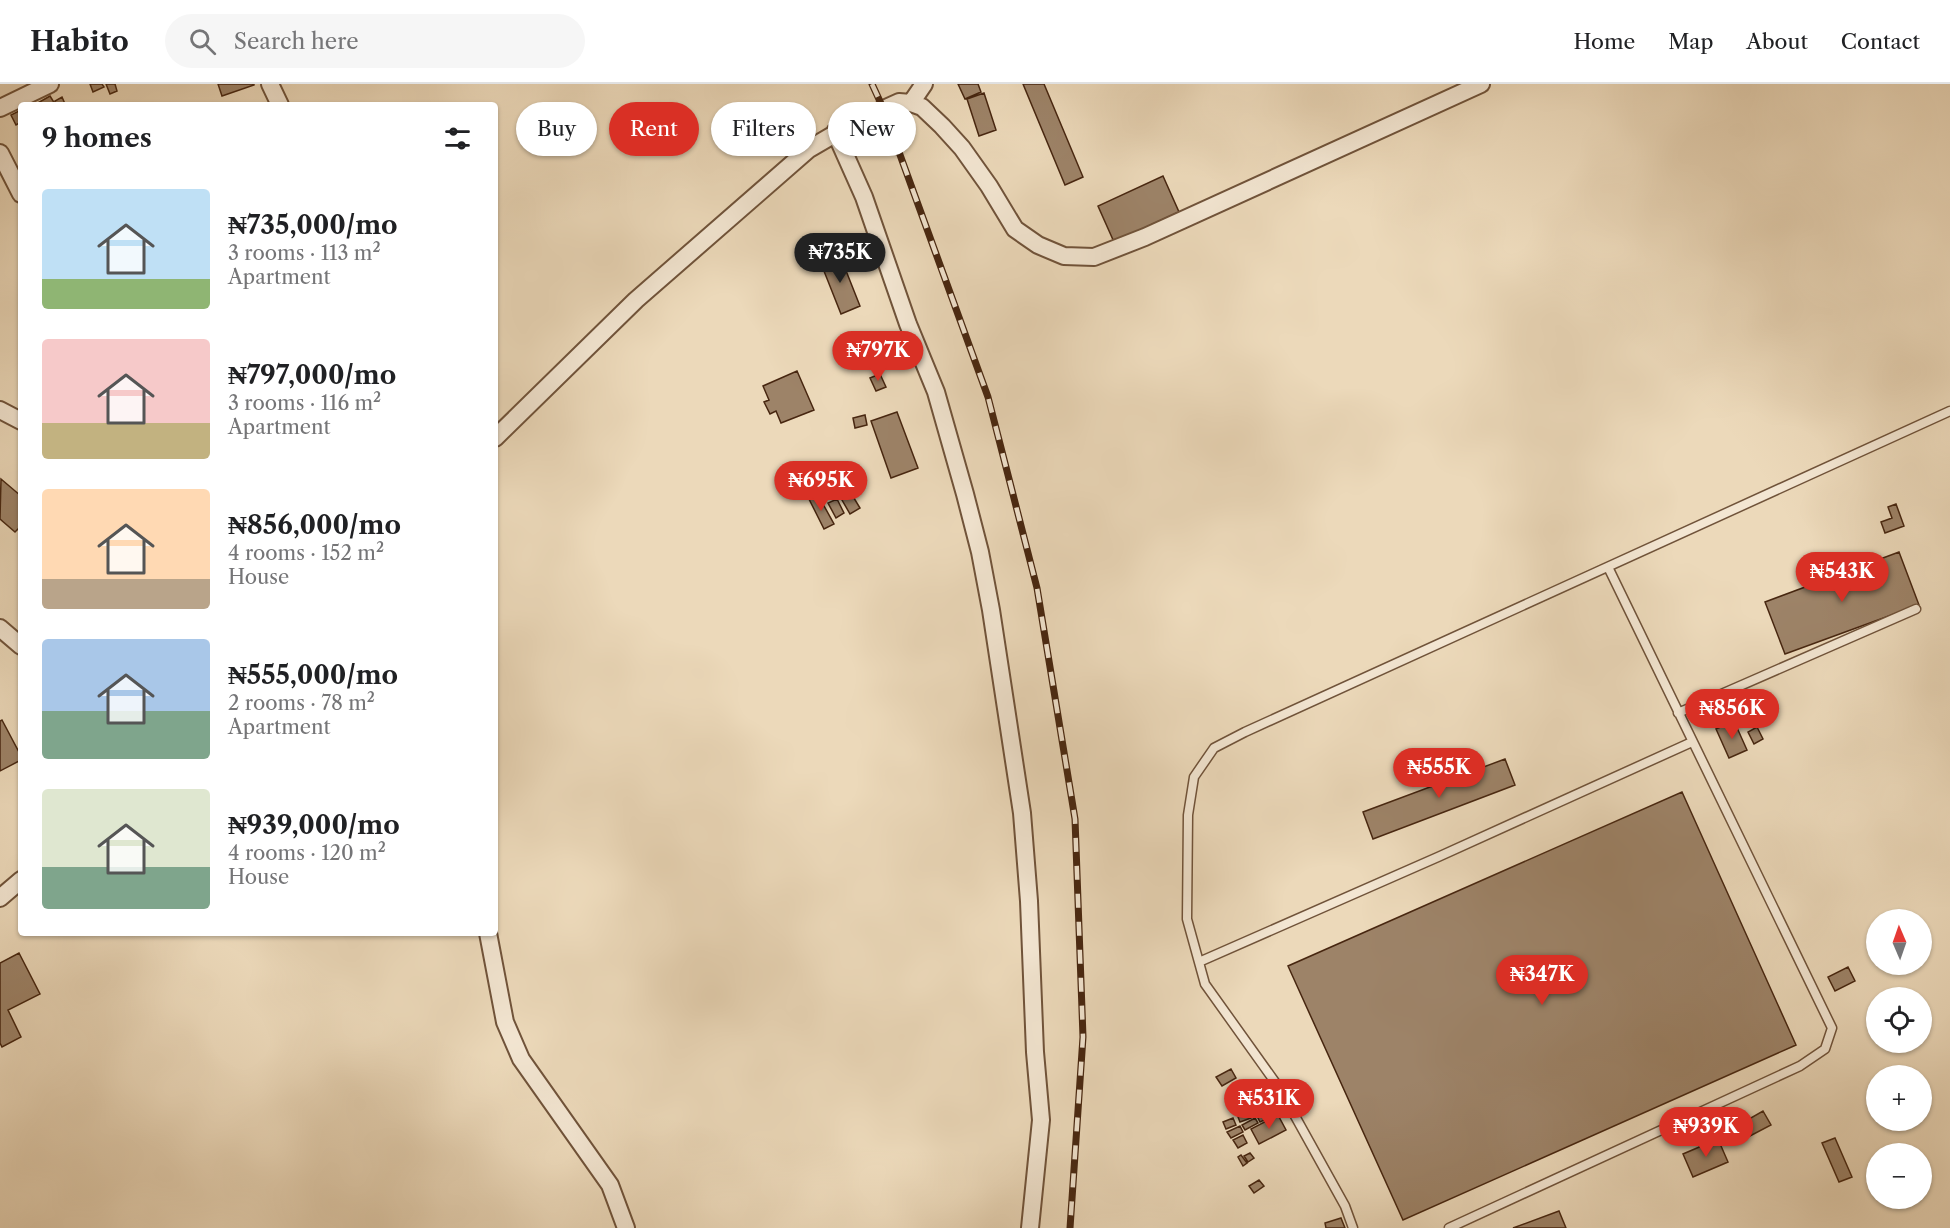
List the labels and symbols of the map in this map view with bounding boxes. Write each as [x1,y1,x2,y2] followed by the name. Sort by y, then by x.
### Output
[798,233,882,284] pin: ₦735K
[836,331,920,382] pin: ₦797K
[779,461,863,512] pin: ₦695K
[1800,552,1884,603] pin: ₦543K
[1690,689,1774,740] pin: ₦856K
[1397,748,1481,799] pin: ₦555K
[1866,909,1932,975] north arrow
[1500,955,1584,1006] pin: ₦347K
[1227,1079,1311,1130] pin: ₦531K
[1664,1107,1748,1158] pin: ₦939K

